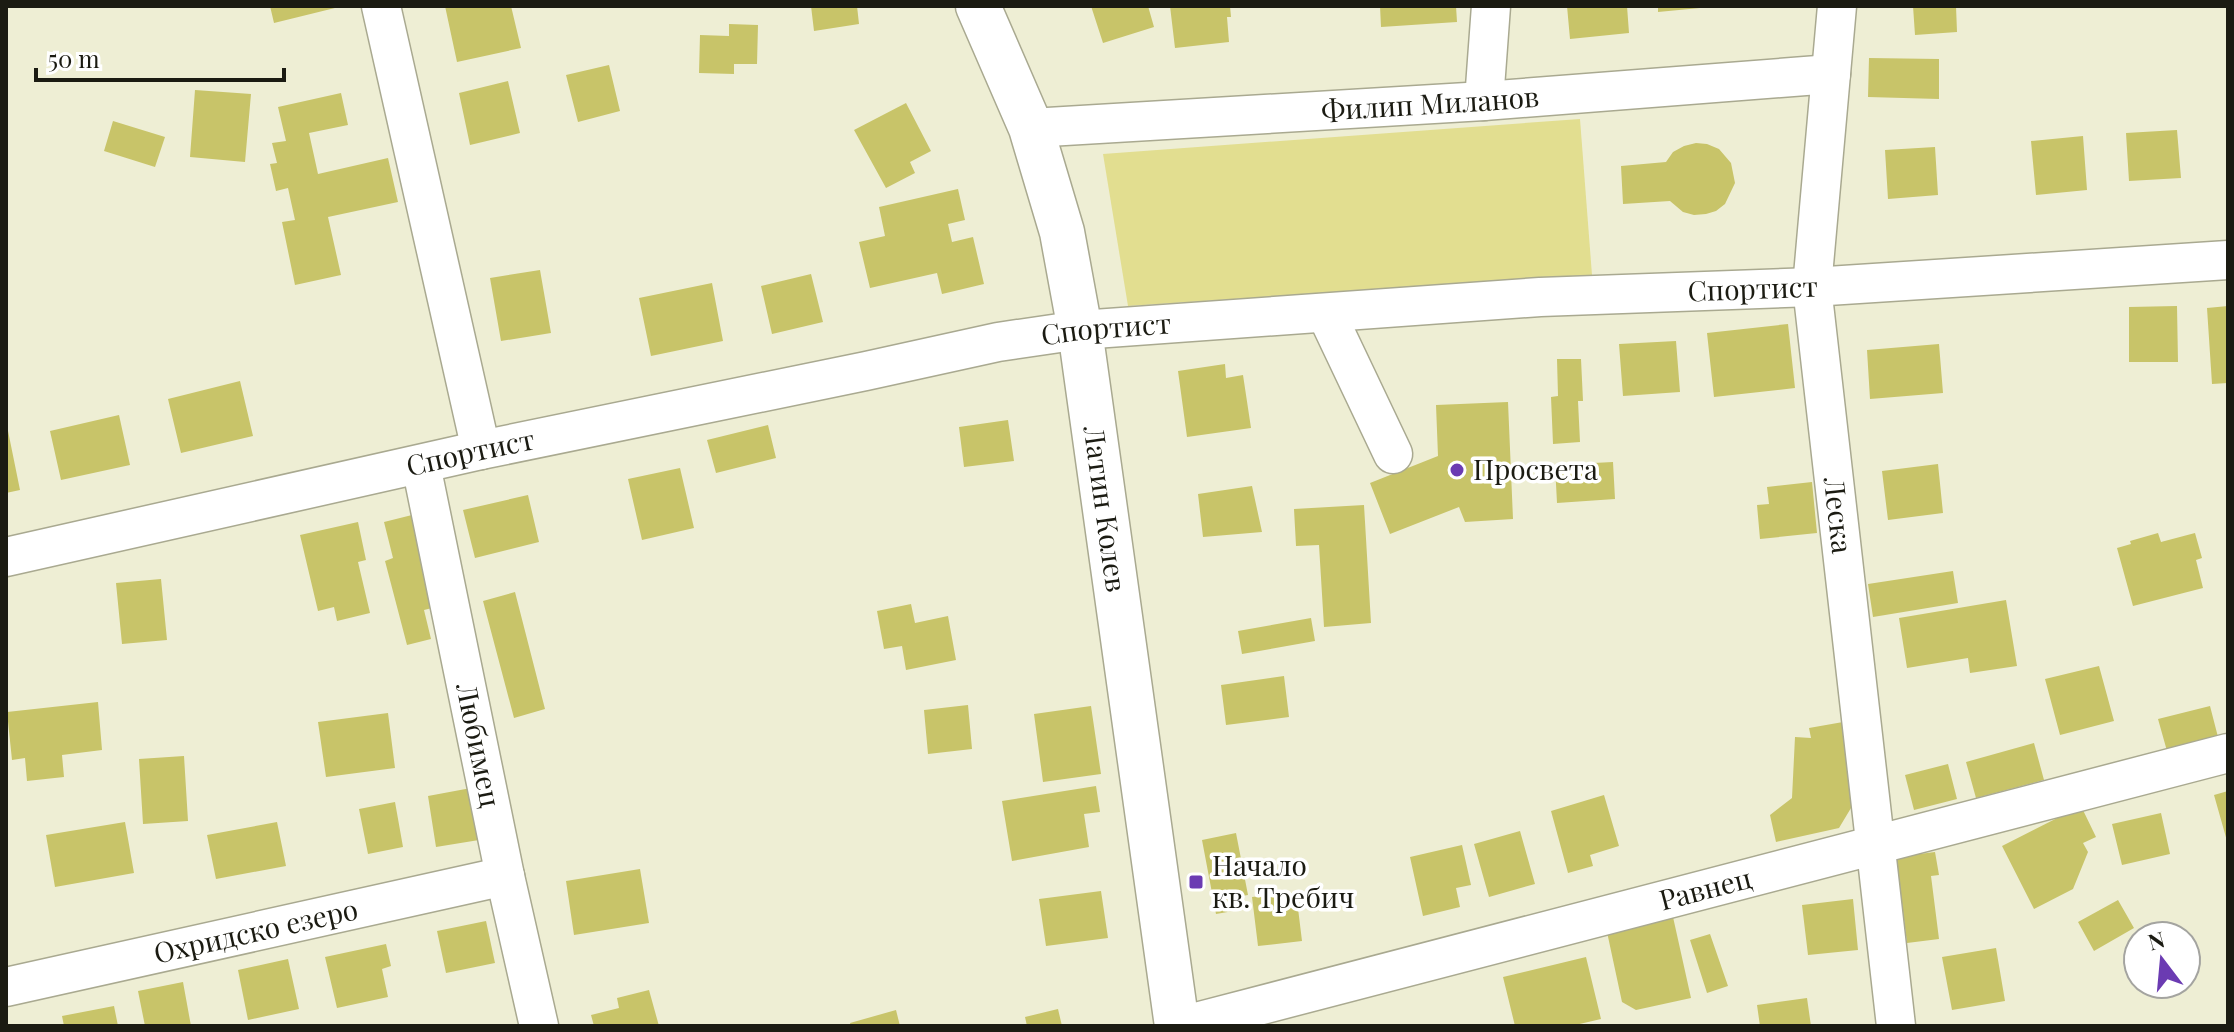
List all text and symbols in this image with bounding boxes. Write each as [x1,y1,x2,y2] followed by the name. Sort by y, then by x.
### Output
[36,32,284,82] scale bar
[48,42,100,74] text: 50 m
[1320,77,1540,128] street label: Филип Миланов
[1687,267,1818,309] street label: Спортист
[1038,304,1172,352] street label: Спортист
[402,420,538,483] street label: Спортист
[1076,422,1136,594] street label: Латин Колев
[1473,450,1598,487] place label: Просвета
[1448,461,1466,479] marker: Просвета
[1817,474,1862,555] street label: Леска
[449,679,510,810] street label: Любимец
[1212,846,1354,915] place label: Начало кв. Требич
[1655,858,1755,918] street label: Равнец
[1187,873,1205,891] marker: Начало кв. Требич
[150,889,361,971] street label: Охридско езеро
[2122,920,2202,1000] north arrow
[2144,923,2168,956] text: N

